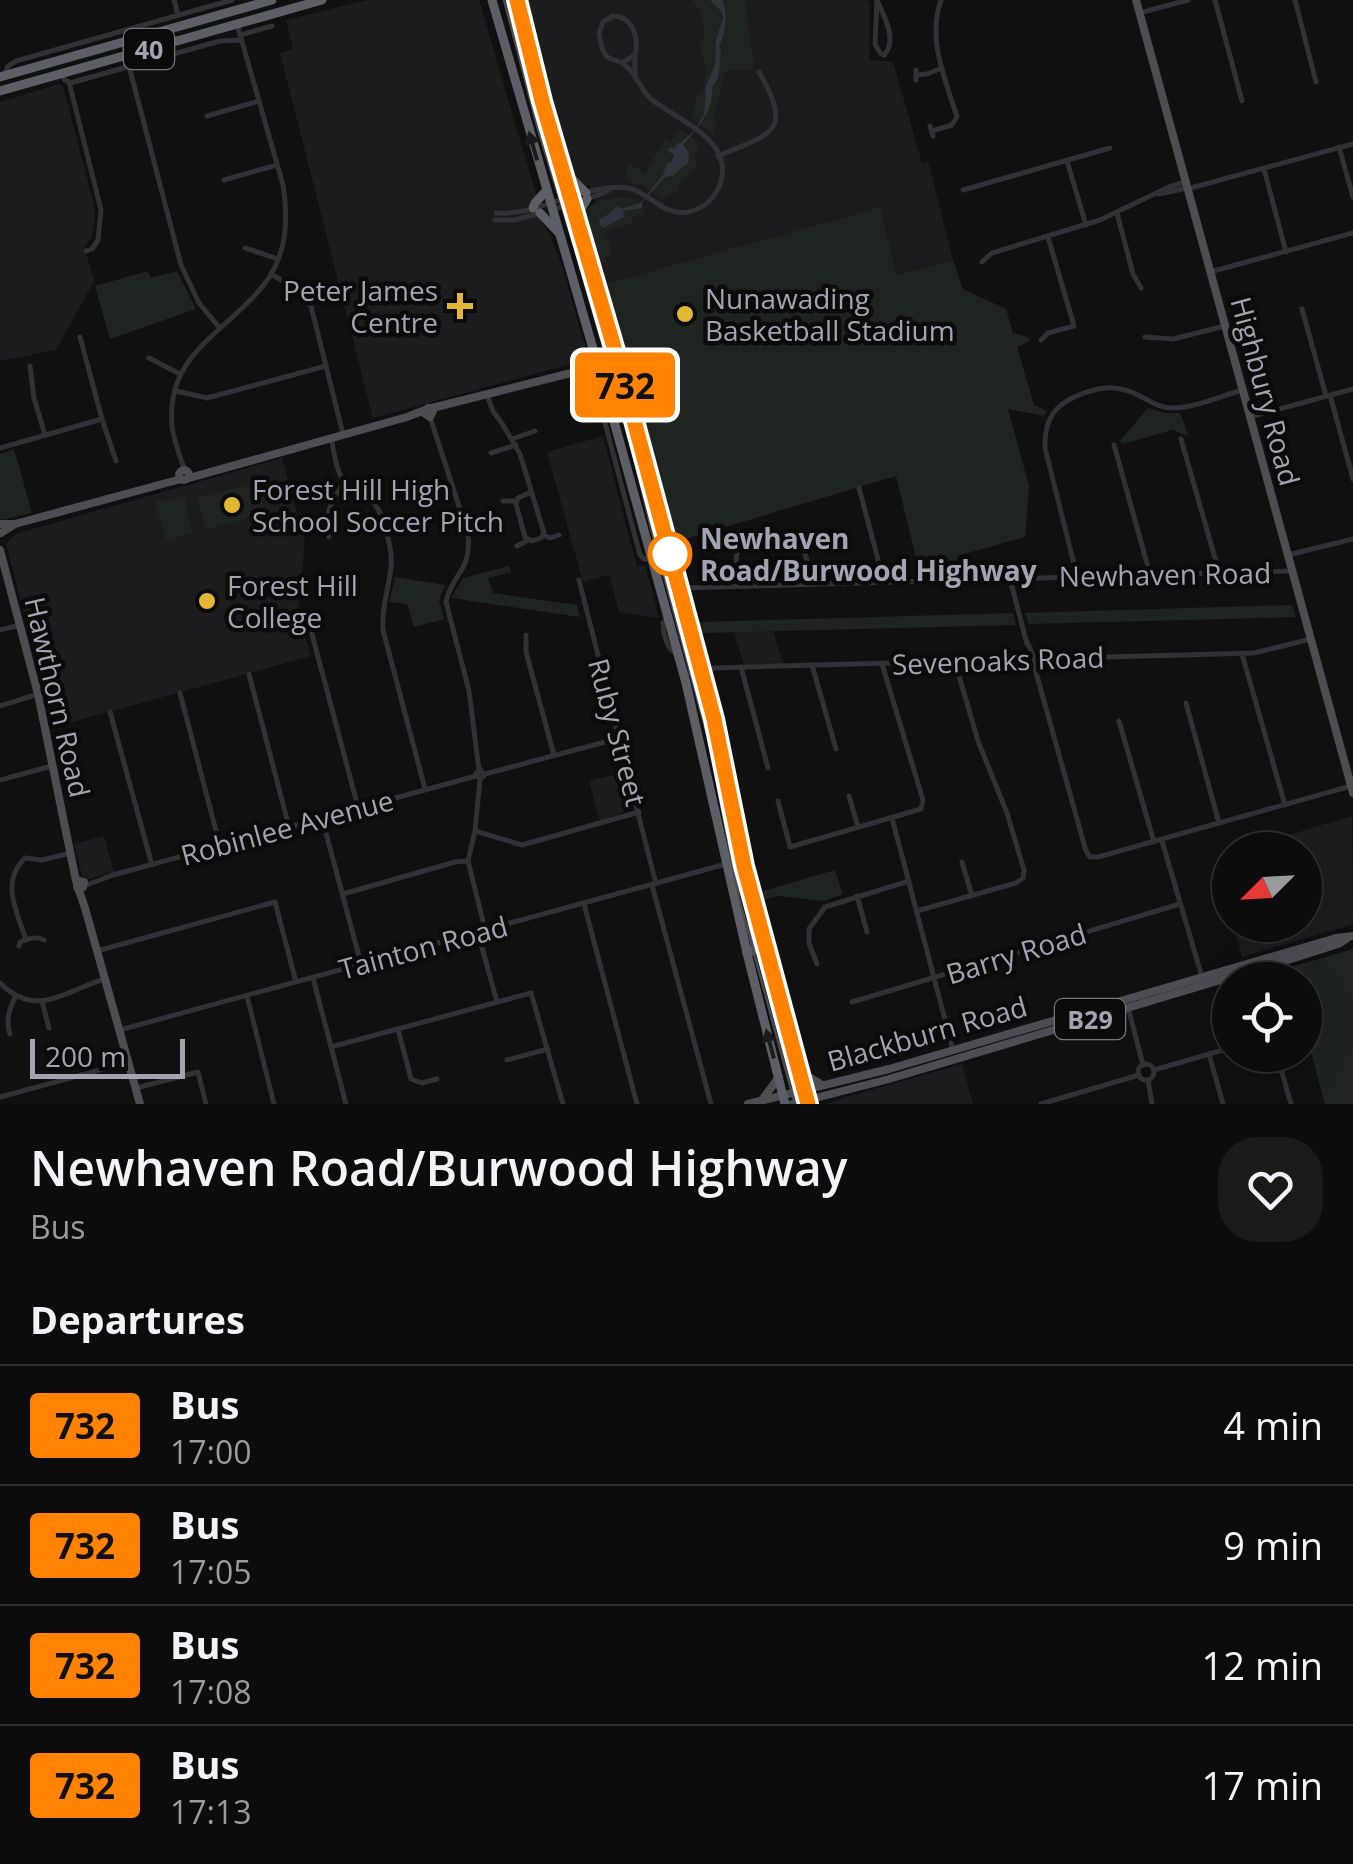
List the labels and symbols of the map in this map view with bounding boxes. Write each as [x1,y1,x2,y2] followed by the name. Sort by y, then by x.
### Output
[124,29,174,69] road number: 40
[525,130,540,160] one-way arrow
[283,271,438,341] place label: Peter James Centre
[705,279,955,349] place label: Nunawading Basketball Stadium
[1223,292,1309,490] street label: Highbury Road
[447,293,473,319] marker: Peter James Centre
[674,303,696,325] marker: Nunawading Basketball Stadium
[568,352,682,418] line badge: 732
[252,470,504,540] place label: Forest Hill High School Soccer Pitch
[221,494,243,516] marker: Forest Hill High School Soccer Pitch
[700,519,1037,589] place label: Newhaven Road/Burwood Highway
[649,533,691,575] marker: Newhaven Road/Burwood Highway
[1059,553,1271,595] street label: Newhaven Road
[227,566,358,636] place label: Forest Hill College
[196,590,218,612] marker: Forest Hill College
[16,593,100,801] street label: Hawthorn Road
[891,637,1105,683] street label: Sevenoaks Road
[580,654,656,810] street label: Ruby Street
[176,780,398,874] street label: Robinlee Avenue
[1212,832,1322,942] north arrow
[334,906,512,988] street label: Tainton Road
[941,914,1091,992] street label: Barry Road
[823,986,1031,1080] street label: Blackburn Road
[1055,999,1125,1039] road number: B29
[761,1028,777,1059] one-way arrow
[30,1034,185,1078] scale bar

